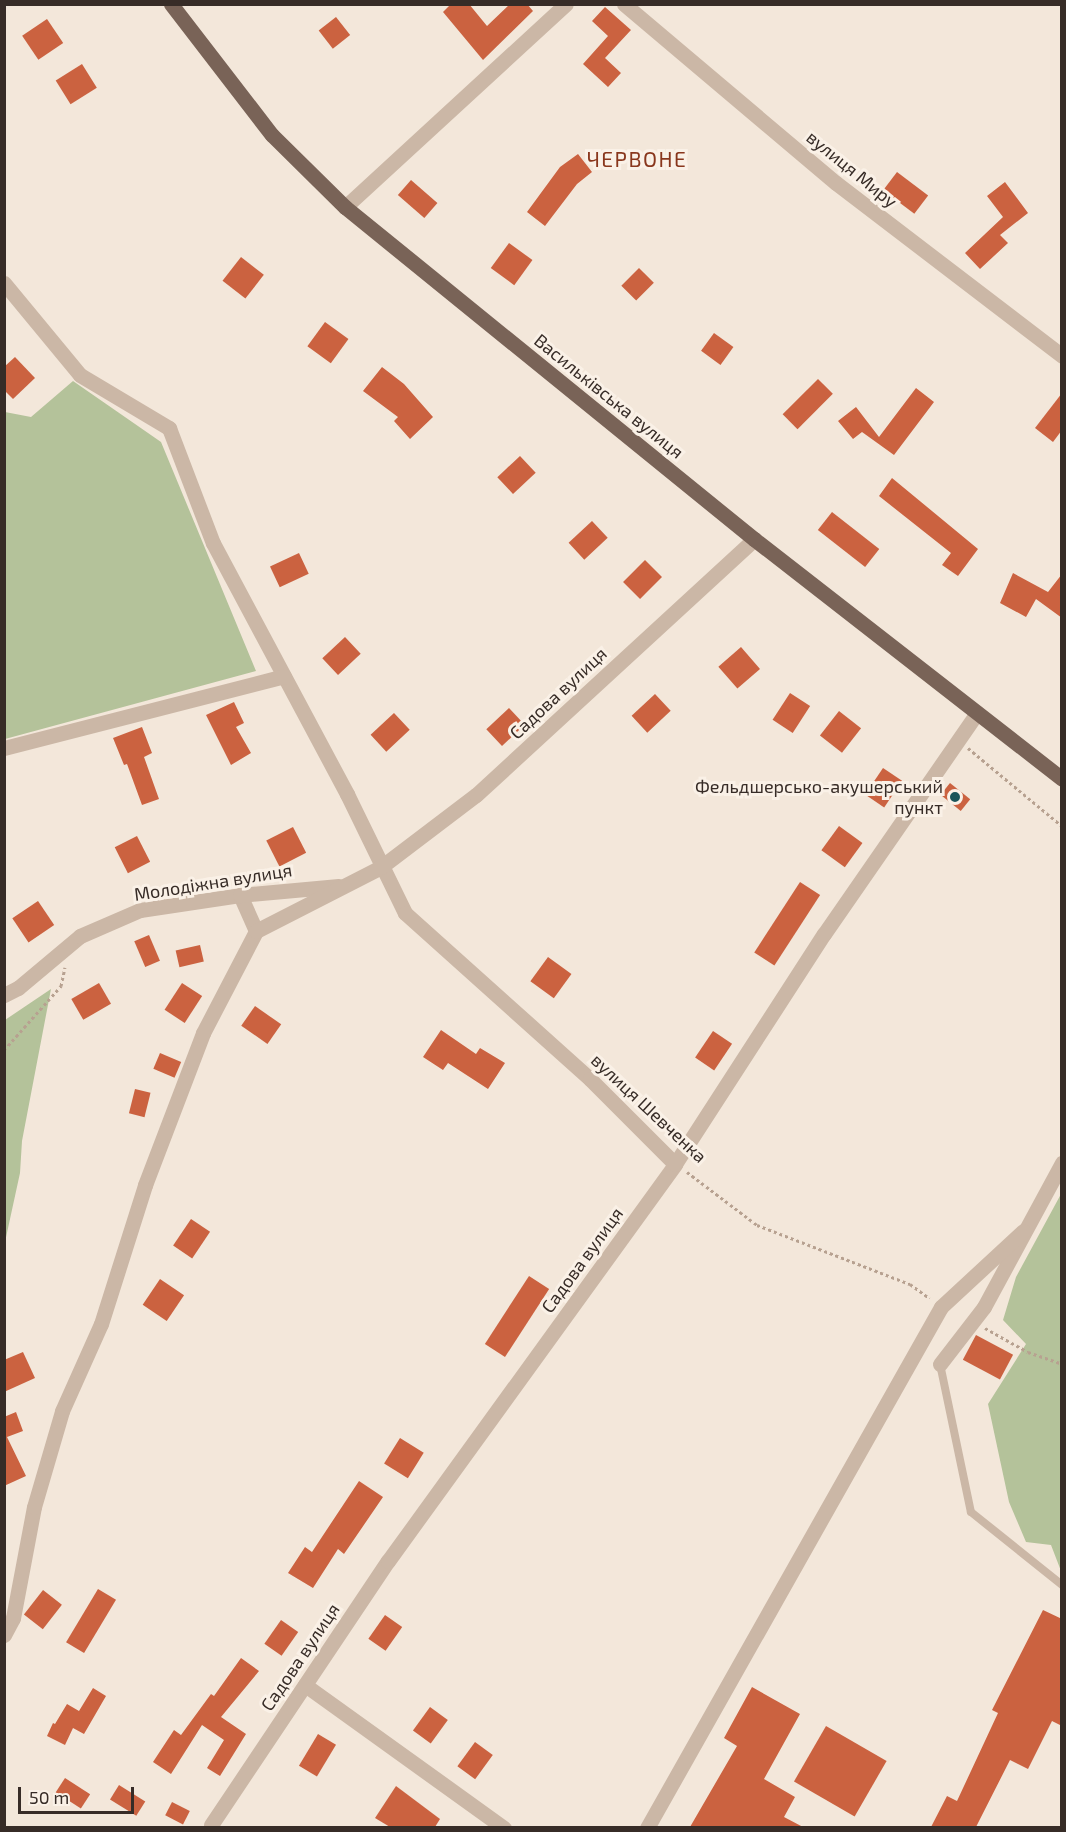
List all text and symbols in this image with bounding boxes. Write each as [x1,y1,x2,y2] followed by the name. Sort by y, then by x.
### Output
[802,126,902,212] street label: вулиця Миру
[587,146,687,172] district label: ЧЕРВОНЕ
[530,329,688,463] street label: Васильківська вулиця
[505,643,611,743] street label: Садова вулиця
[695,776,943,818] place label: Фельдшерсько-акушерський пункт
[948,790,962,804] marker: Фельдшерсько-акушерський пункт
[132,859,294,905] street label: Молодіжна вулиця
[587,1049,711,1167] street label: вулиця Шевченка
[537,1203,627,1317] street label: Садова вулиця
[256,1599,344,1715] street label: Садова вулиця
[21,1775,136,1813] scale bar
[29,1786,69,1808] text: 50 m

